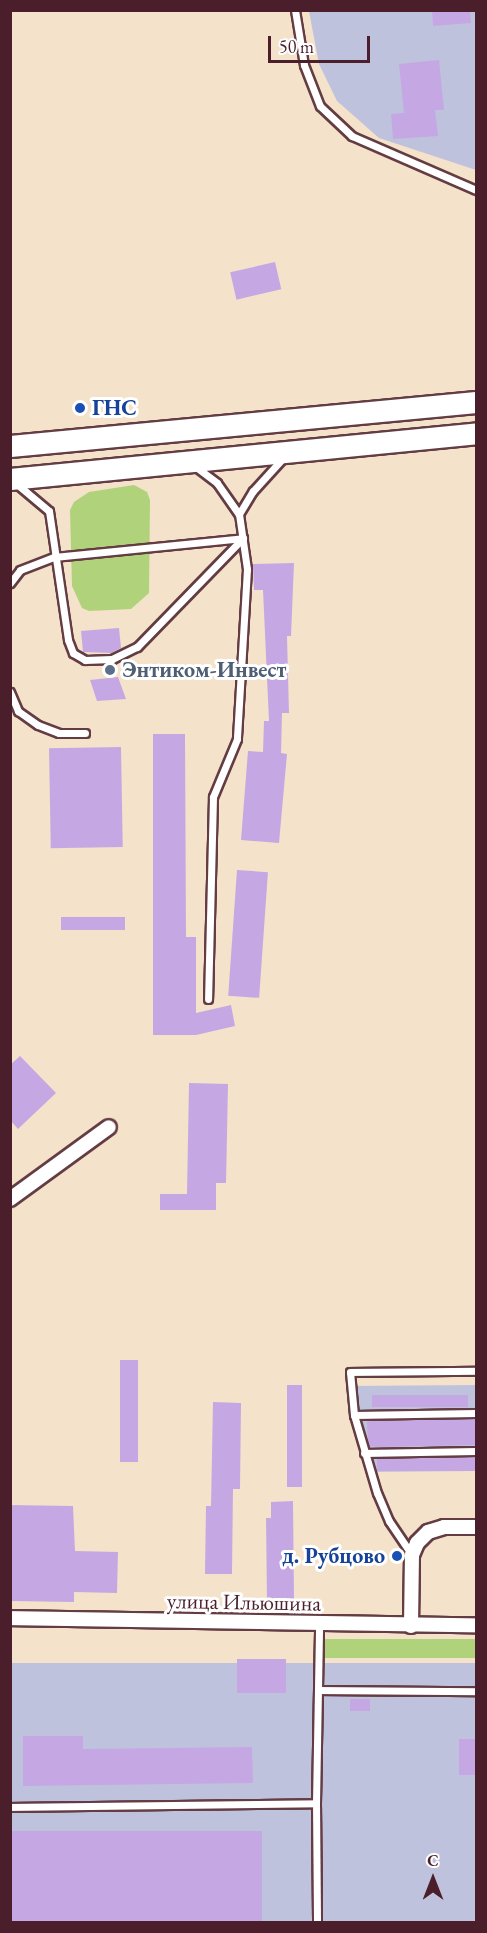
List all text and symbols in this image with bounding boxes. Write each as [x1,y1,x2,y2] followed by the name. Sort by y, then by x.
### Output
[271,24,373,62] scale bar
[279,35,314,58] text: 50 m
[92,395,137,421] place label: ГНС
[73,401,87,415] marker: ГНС
[122,657,286,683] place label: Энтиком-Инвест
[103,663,117,677] marker: Энтиком-Инвест
[282,1543,385,1569] place label: д. Рубцово
[390,1549,404,1563] marker: д. Рубцово
[167,1587,321,1617] street label: улица Ильюшина
[403,1849,463,1909] north arrow
[427,1850,439,1871] text: С

